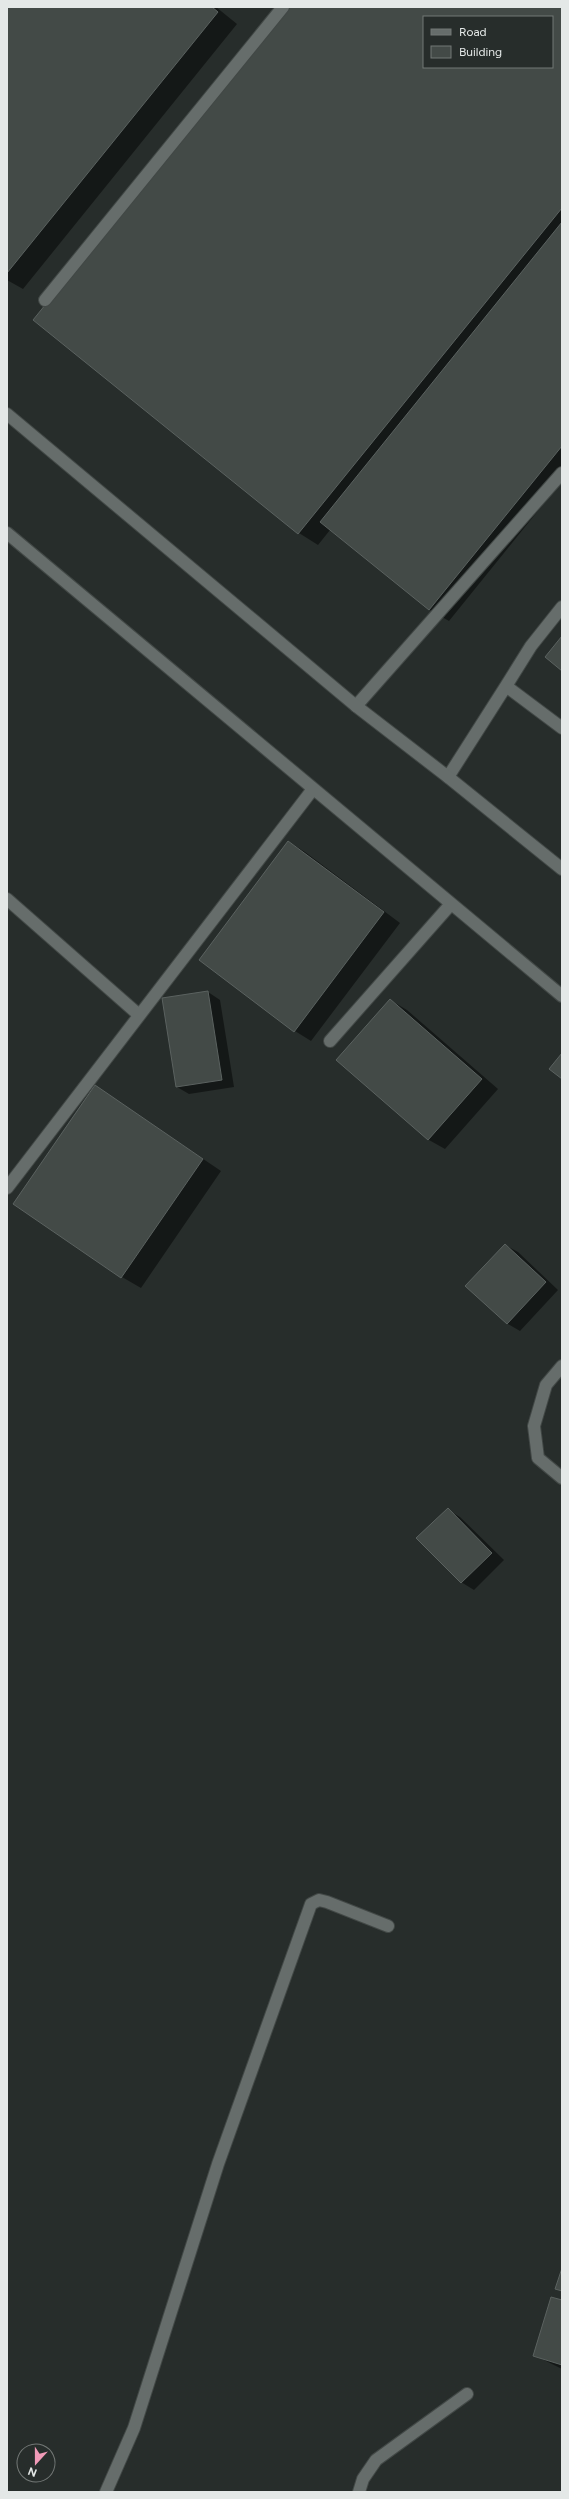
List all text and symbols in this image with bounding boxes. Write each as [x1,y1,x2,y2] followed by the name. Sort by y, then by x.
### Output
[423,16,553,68] legend
[459,25,487,39] text: Road
[459,45,502,59] text: Building
[16,2443,56,2483] north arrow
[26,2464,39,2479] text: N

